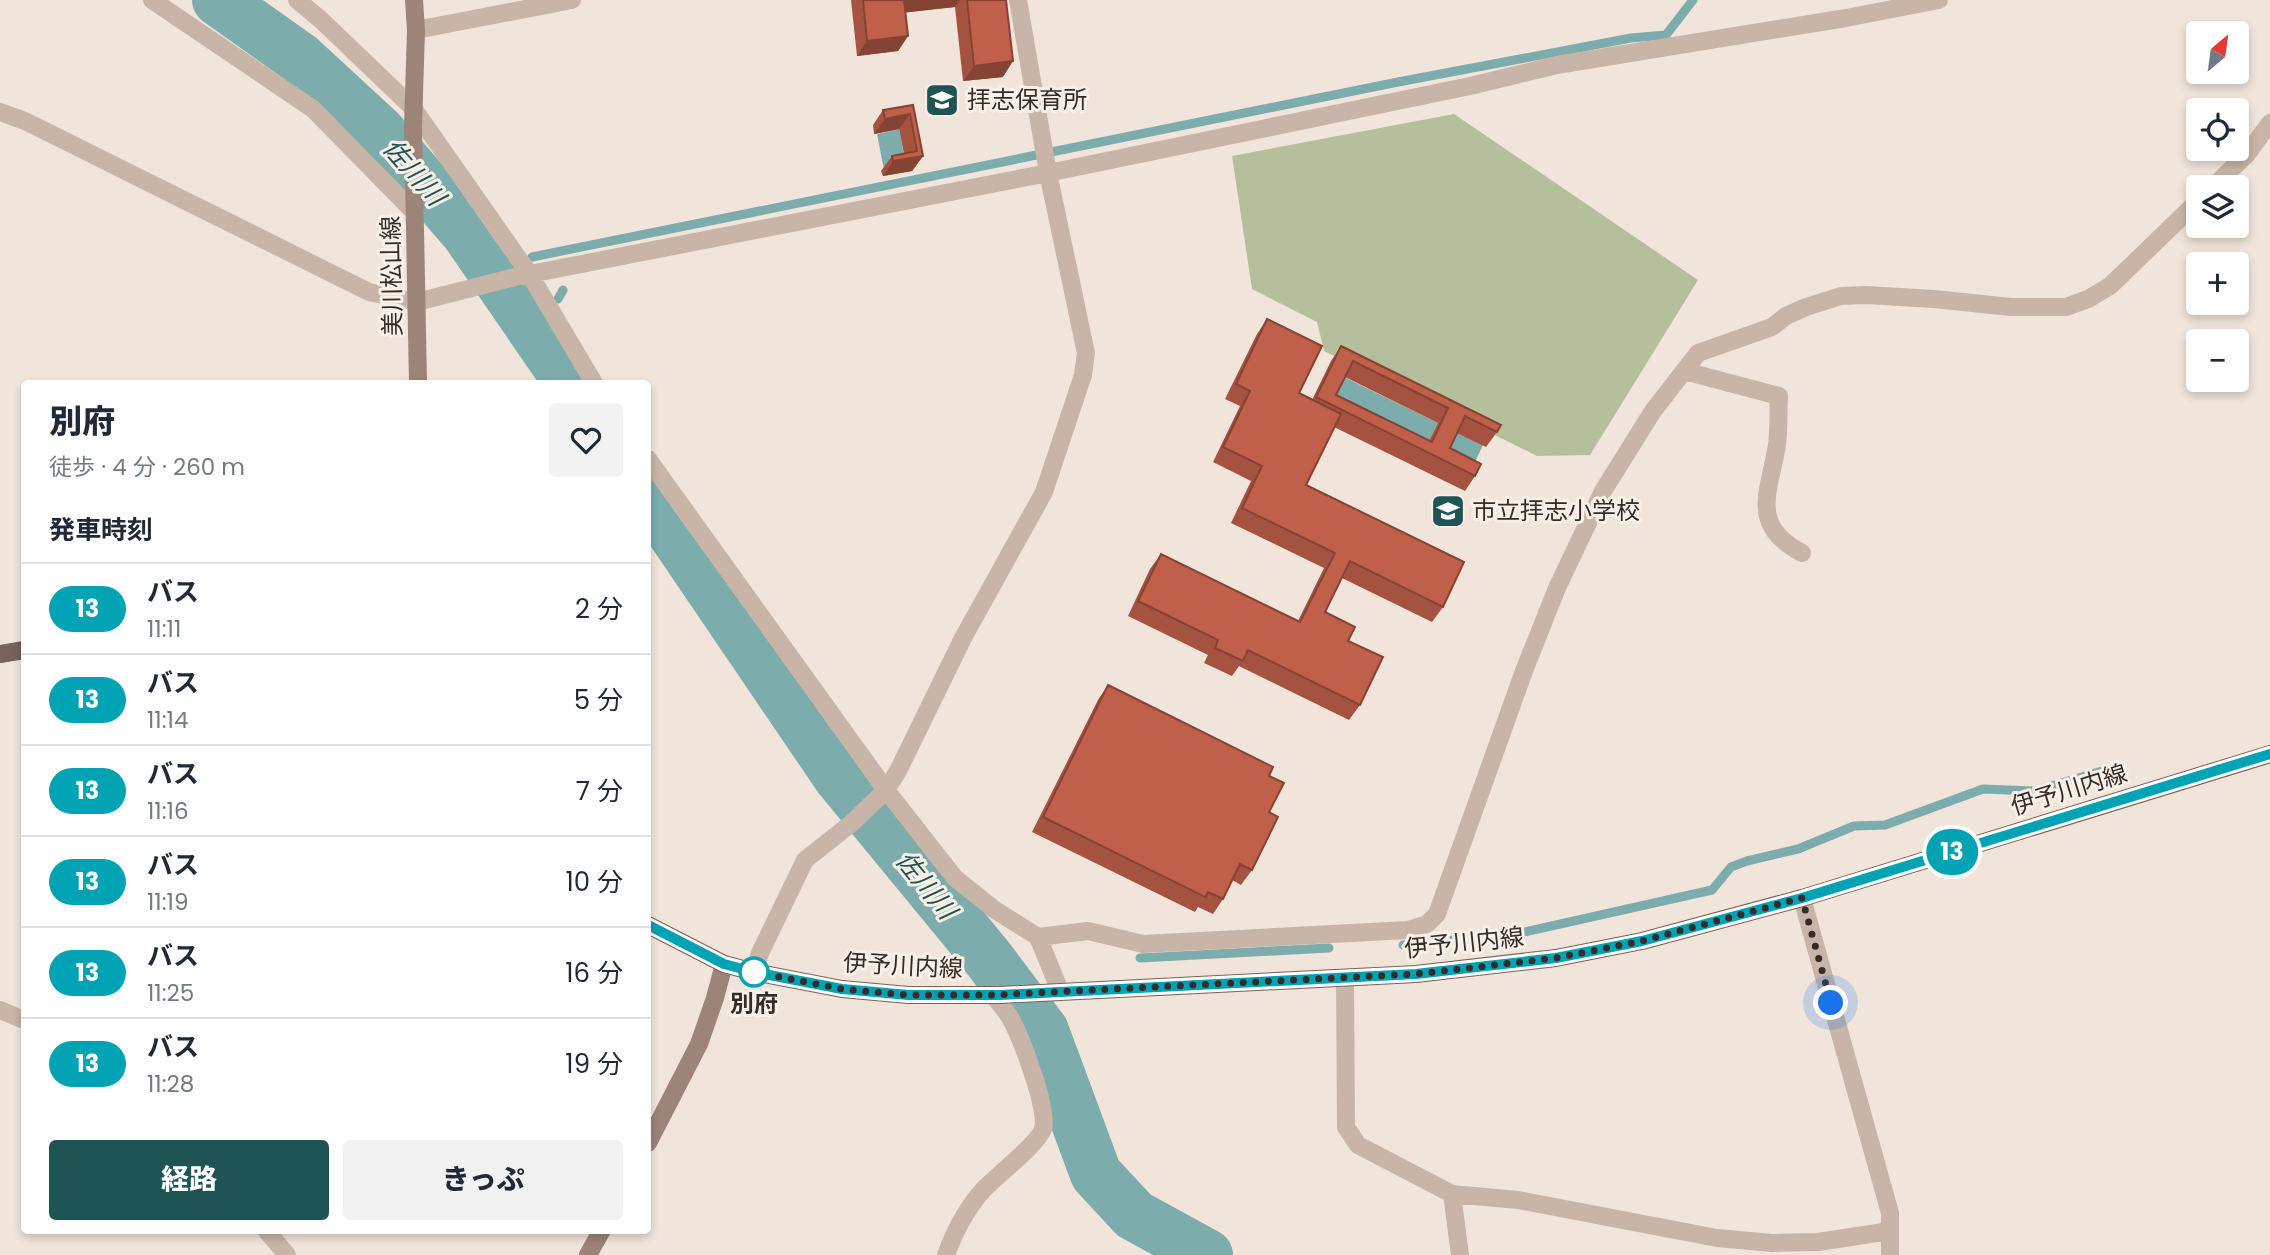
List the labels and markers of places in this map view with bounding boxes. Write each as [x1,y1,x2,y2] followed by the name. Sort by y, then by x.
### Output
[923,81,961,119] school or university icon: 拝志保育所
[967,83,1087,116] place label: 拝志保育所
[1429,492,1467,530] school or university icon: 市立拝志小学校
[1472,494,1640,527] place label: 市立拝志小学校
[739,957,769,987] marker: 別府
[730,987,778,1020] place label: 別府

